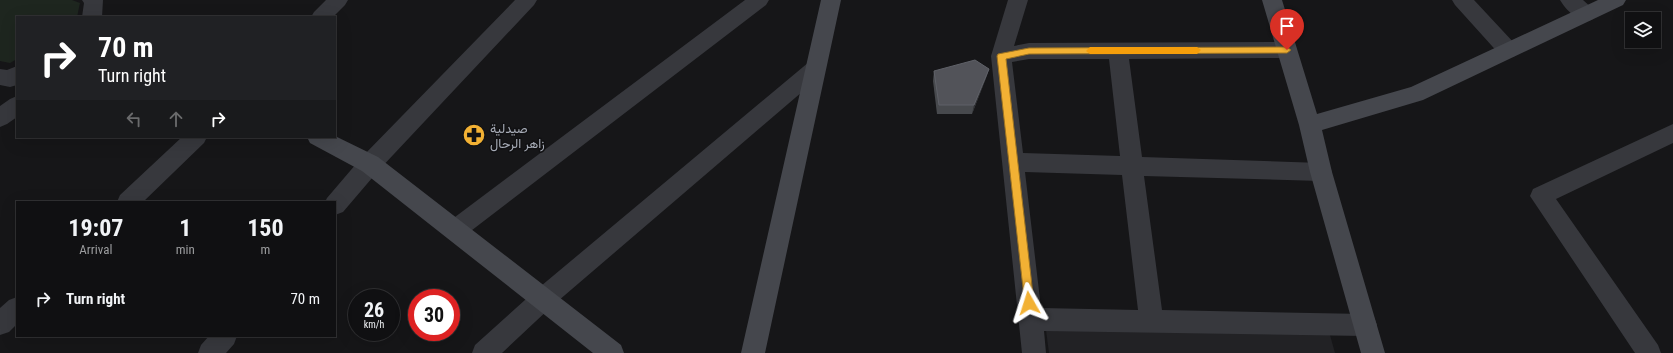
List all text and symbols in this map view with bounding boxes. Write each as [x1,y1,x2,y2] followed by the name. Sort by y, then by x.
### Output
[1270,9,1304,50] pin
[1625,12,1661,48] map controls
[1625,12,1661,48] button: layers
[1276,15,1298,37] icon: arrive
[98,31,154,64] text: 70 m
[32,32,84,84] icon: right
[98,65,166,86] text: Turn right
[123,108,145,130] icon: left
[165,108,187,130] icon: ahead
[207,108,229,130] icon: right
[490,121,545,152] place label: صيدلية زاهر الرحال
[461,122,487,148] pharmacy icon: صيدلية زاهر الرحال
[68,214,123,242] text: 19:07
[179,214,191,242] text: 1
[247,214,284,242] text: 150
[79,242,112,257] text: Arrival
[176,242,195,257] text: min
[261,242,270,257] text: m
[1008,282,1050,324] position arrow
[32,288,54,310] icon: right
[408,289,460,341] speed limit sign: 30
[66,290,125,308] text: Turn right
[290,290,320,308] text: 70 m
[364,298,384,322] text: 26
[364,319,384,330] text: km/h

